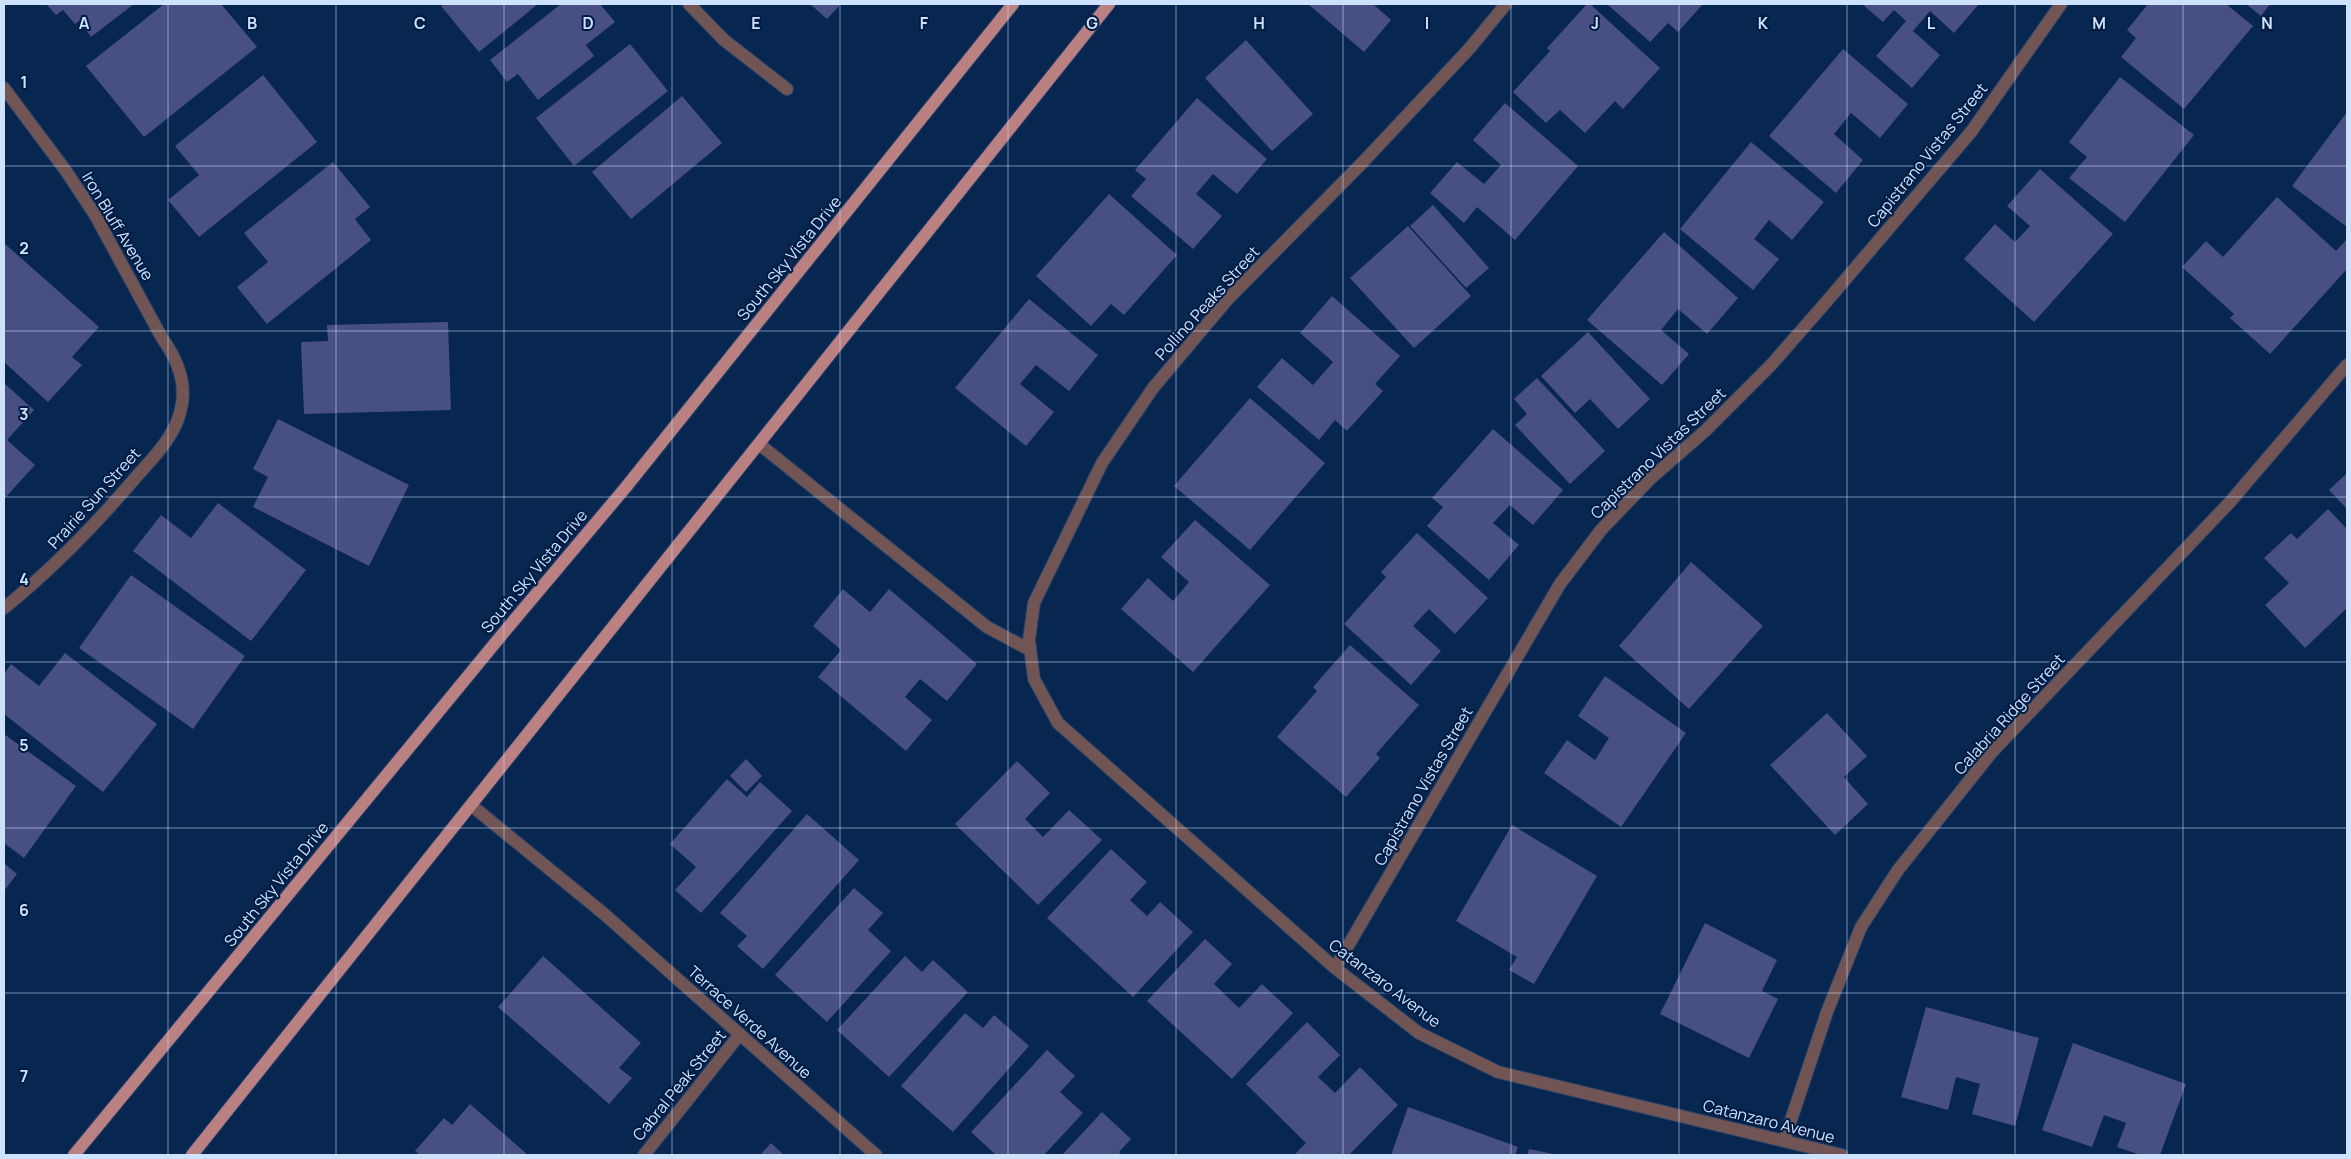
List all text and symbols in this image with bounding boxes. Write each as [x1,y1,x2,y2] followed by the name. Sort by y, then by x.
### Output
[79,12,90,34] text: A
[247,12,257,34] text: B
[414,12,426,34] text: C
[582,12,594,34] text: D
[751,12,761,34] text: E
[920,12,929,34] text: F
[1086,12,1098,34] text: G
[1253,12,1265,34] text: H
[1425,12,1429,34] text: I
[1591,12,1599,34] text: J
[1758,12,1769,34] text: K
[1927,12,1936,34] text: L
[2092,12,2106,34] text: M
[2261,12,2273,34] text: N
[20,71,28,93] text: 1
[1862,78,1992,232] street label: Capistrano Vistas Street
[77,168,159,284] street label: Iron Bluff Avenue
[732,191,846,325] street label: South Sky Vista Drive
[19,237,29,259] text: 2
[1150,241,1264,365] street label: Pollino Peaks Street
[1586,383,1730,523] street label: Capistrano Vistas Street
[19,403,29,425] text: 3
[43,443,145,553] street label: Prairie Sun Street
[476,505,592,637] street label: South Sky Vista Drive
[19,568,29,590] text: 4
[1949,649,2069,779] street label: Calabria Ridge Street
[1368,702,1478,870] street label: Capistrano Vistas Street
[19,734,29,756] text: 5
[219,817,333,951] street label: South Sky Vista Drive
[19,899,29,921] text: 6
[1324,934,1446,1032] street label: Catanzaro Avenue
[683,961,817,1083] street label: Terrace Verde Avenue
[627,1025,731,1145] street label: Cabral Peak Street
[20,1065,28,1087] text: 7
[1701,1094,1837,1148] street label: Catanzaro Avenue

